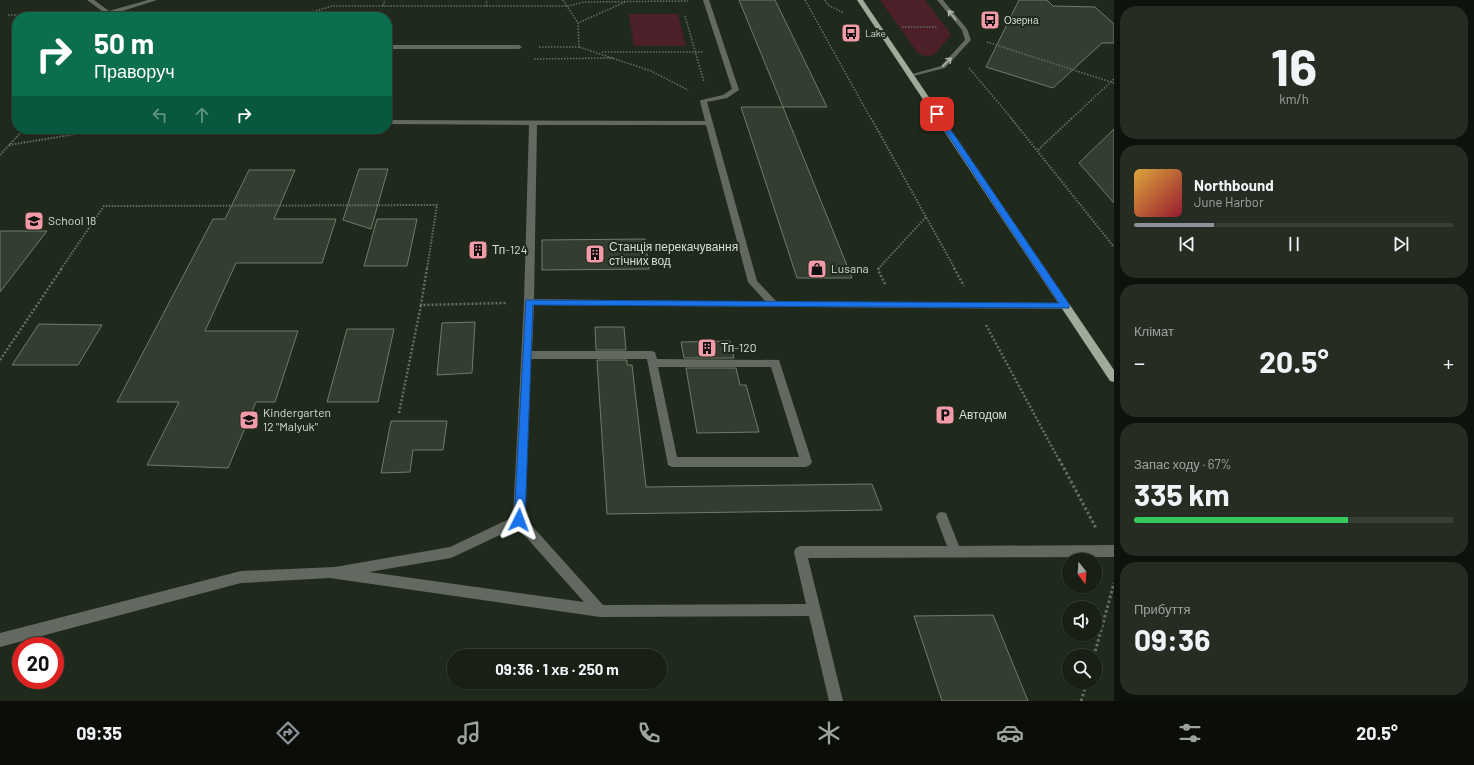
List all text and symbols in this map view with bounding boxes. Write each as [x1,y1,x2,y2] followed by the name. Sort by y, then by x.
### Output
[948,9,957,20] one-way arrow
[979,9,1001,31] bus stop icon: Озерна
[1004,14,1039,26] place label: Озерна
[840,22,862,44] bus stop icon: Lake
[94,26,154,60] text: 50 m
[865,27,886,39] place label: Lake
[28,28,80,80] icon: right
[1271,34,1317,96] text: 16
[942,58,952,67] one-way arrow
[94,60,175,82] text: Праворуч
[1279,91,1309,107] text: km/h
[920,97,954,131] pin
[926,103,948,125] icon: arrive
[149,104,171,126] icon: left
[191,104,213,126] icon: ahead
[233,104,255,126] icon: right
[1194,176,1274,194] text: Northbound
[1194,194,1264,210] text: June Harbor
[23,210,45,232] school or university icon: School 18
[48,213,96,227] place label: School 18
[1176,233,1198,255] icon: previous
[1283,233,1305,255] icon: pause
[1390,233,1412,255] icon: next
[467,239,489,261] building icon: Тп-124
[609,239,738,268] place label: Станція перекачування стічних вод
[492,242,527,256] place label: Тп-124
[584,243,606,265] building icon: Станція перекачування стічних вод
[806,258,828,280] shop icon: Lusana
[831,261,869,275] place label: Lusana
[1134,323,1174,339] text: Клімат
[696,337,718,359] building icon: Тп-120
[721,340,756,354] place label: Тп-120
[1259,343,1329,379] text: 20.5°
[1134,349,1145,375] text: −
[1443,349,1454,375] text: +
[934,404,956,426] parking icon: Автодом
[263,405,331,433] place label: Kindergarten 12 "Malyuk"
[959,407,1007,422] place label: Автодом
[238,409,260,431] school or university icon: Kindergarten 12 "Malyuk"
[1134,456,1232,472] text: Запас ходу · 67%
[1134,476,1230,512] text: 335 km
[498,499,540,541] position arrow
[1062,553,1102,593] north arrow
[1062,553,1102,689] map controls
[1062,601,1102,641] button: sound
[1134,601,1190,617] text: Прибуття
[1134,621,1210,657] text: 09:36
[12,637,64,689] speed limit sign: 20
[1062,649,1102,689] button: search
[495,660,619,678] text: 09:36 · 1 хв · 250 m
[274,719,302,747] icon: directions
[455,719,483,747] icon: music
[635,719,663,747] icon: phone
[815,719,843,747] icon: climate
[996,719,1024,747] icon: car
[1176,719,1204,747] icon: filters
[76,722,122,744] text: 09:35
[1356,722,1398,744] text: 20.5°

